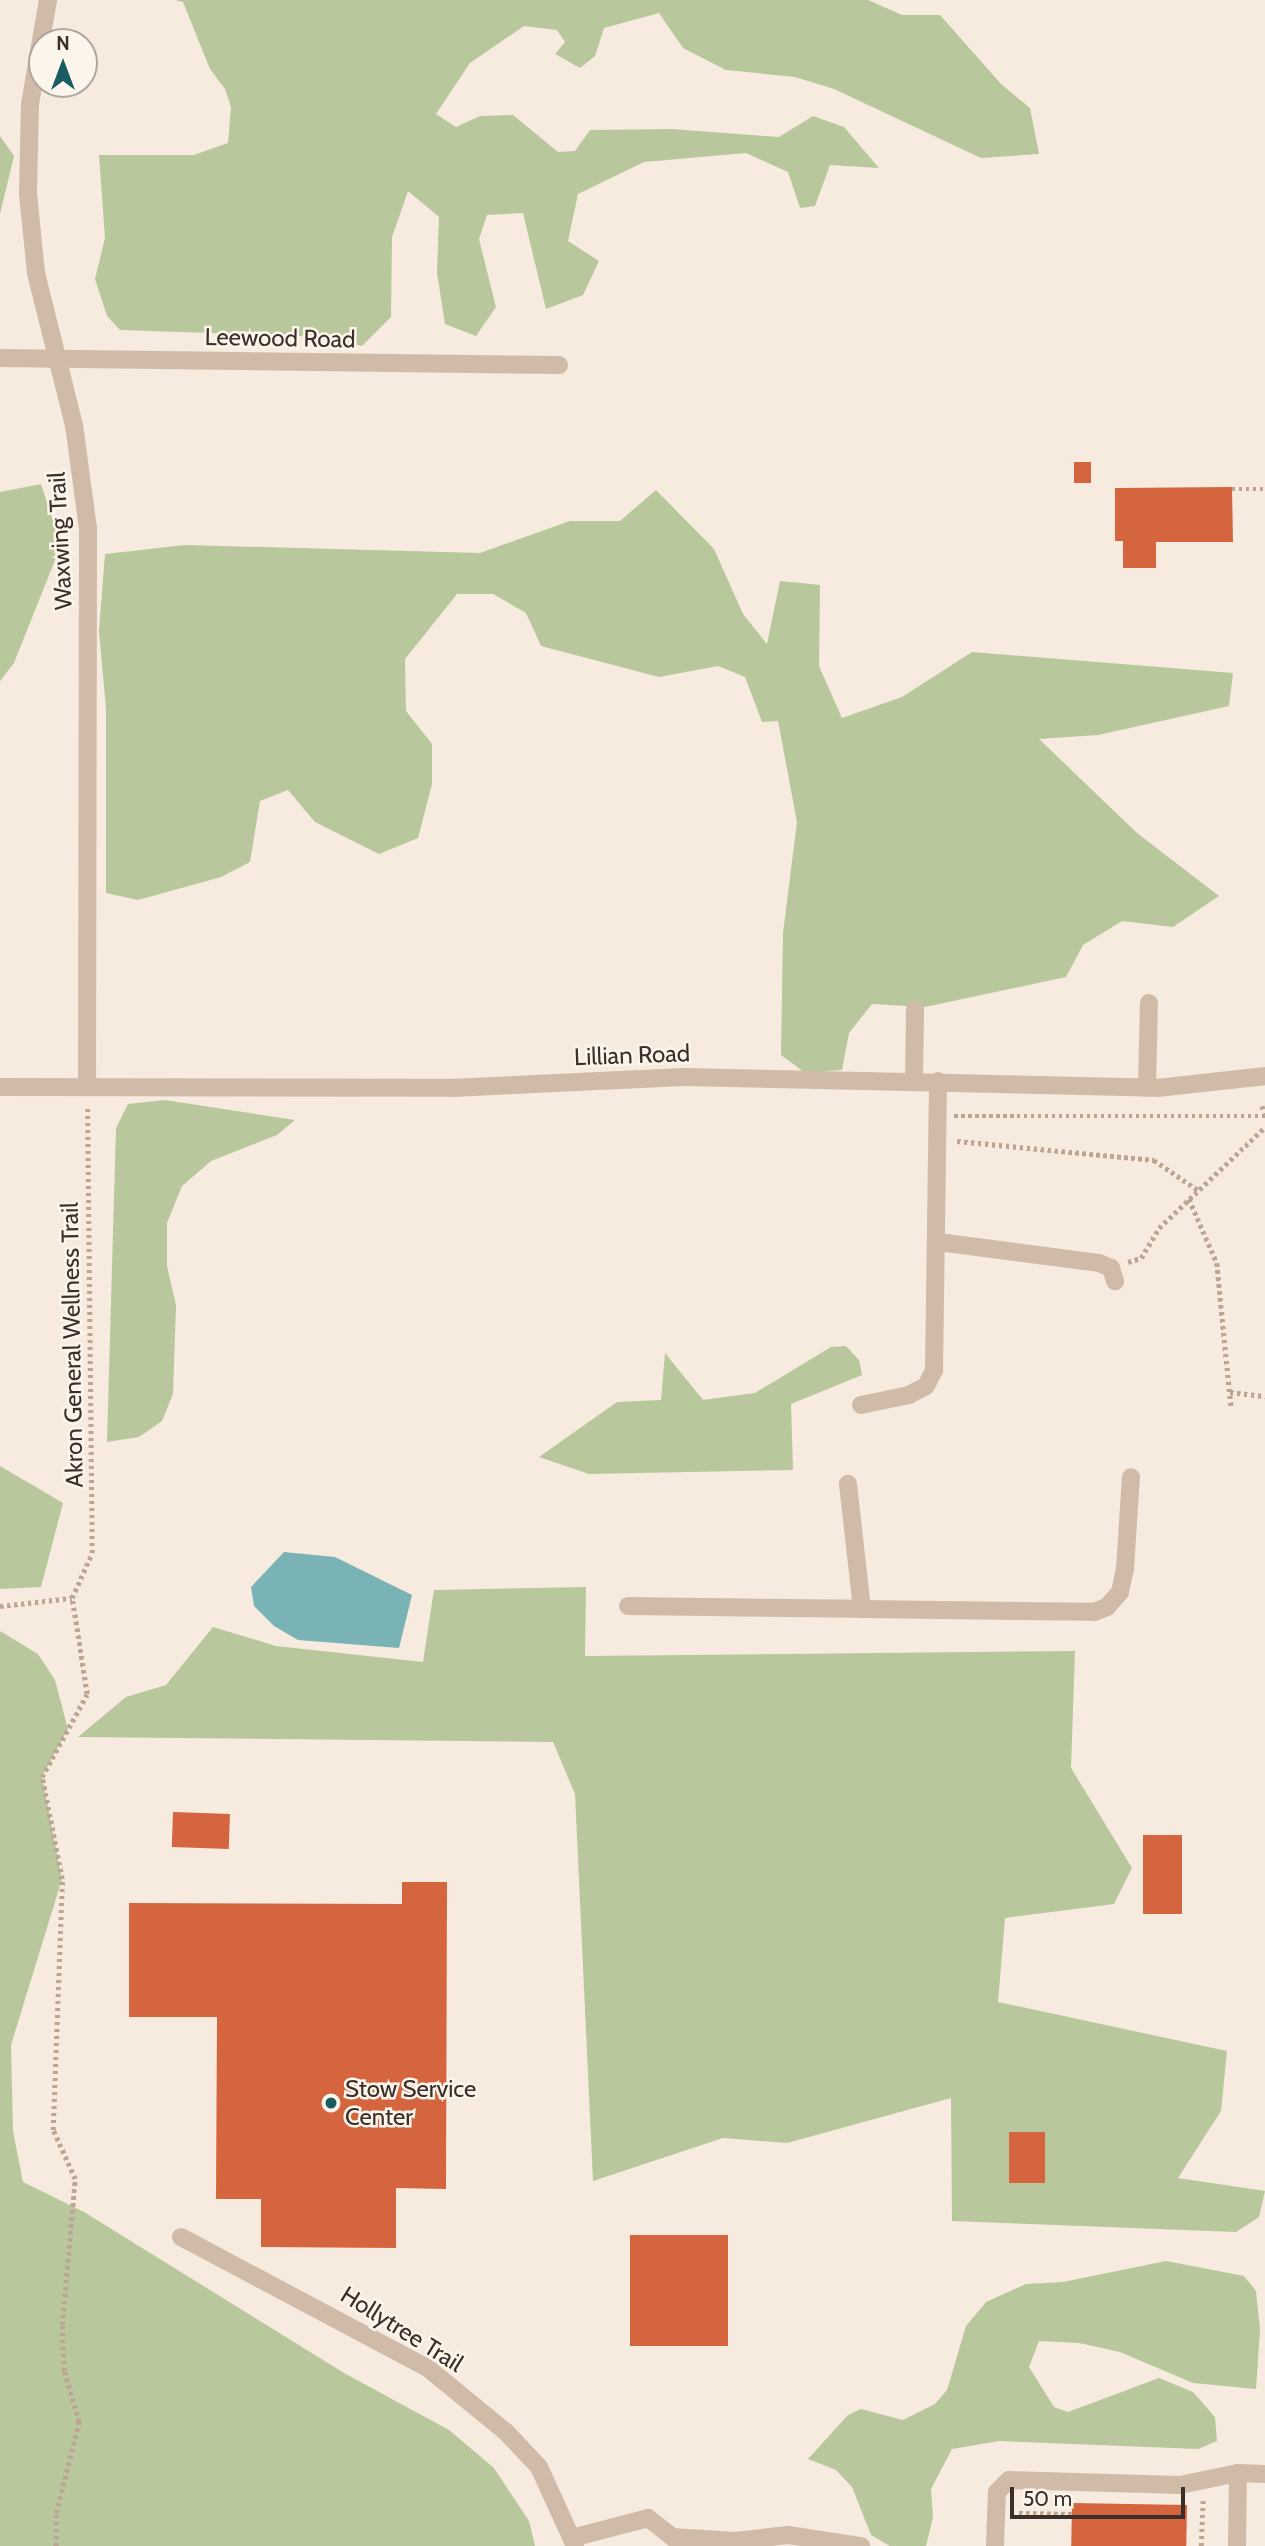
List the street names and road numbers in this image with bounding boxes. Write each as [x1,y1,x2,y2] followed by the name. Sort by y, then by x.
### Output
[204,322,356,354] street label: Leewood Road
[42,471,78,611] street label: Waxwing Trail
[574,1039,690,1071] street label: Lillian Road
[55,1202,89,1488] street label: Akron General Wellness Trail
[336,2280,468,2378] street label: Hollytree Trail

